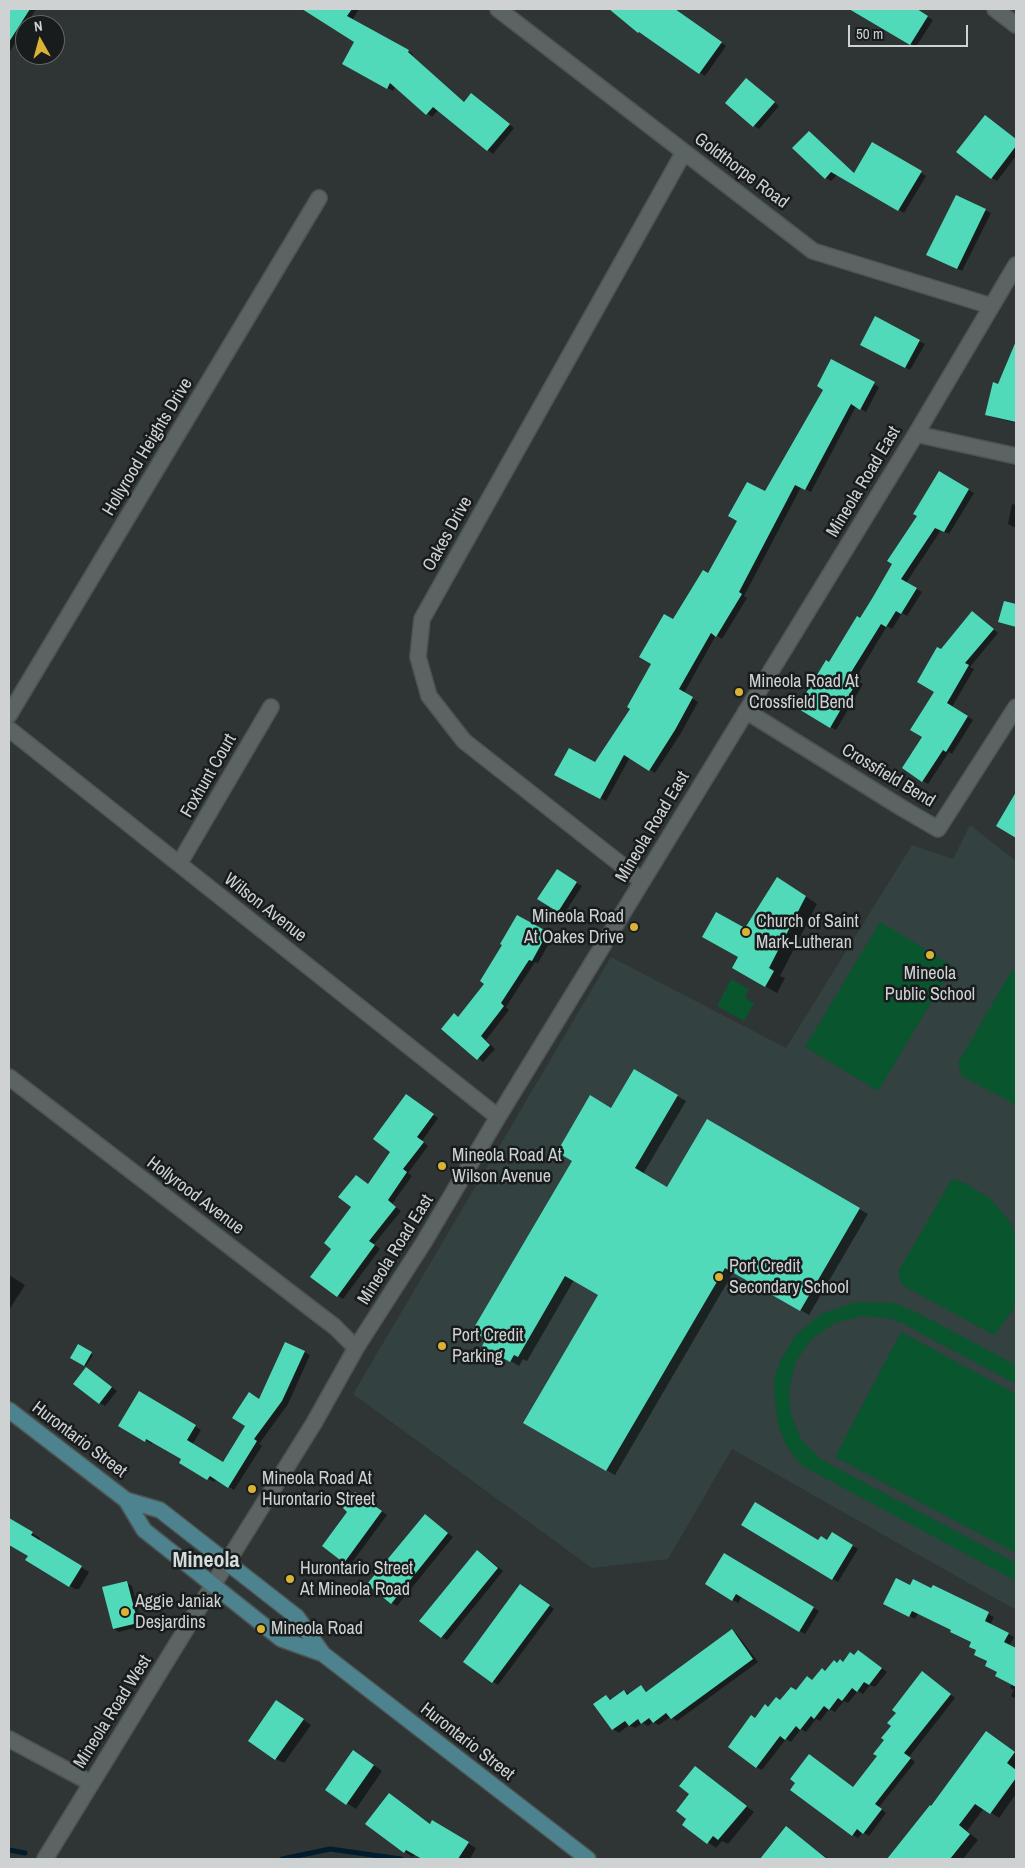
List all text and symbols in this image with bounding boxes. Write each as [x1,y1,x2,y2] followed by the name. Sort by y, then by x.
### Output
[15,15,65,65] north arrow
[850,15,970,47] scale bar
[33,17,44,36] text: N
[856,23,883,44] text: 50 m
[690,129,792,213] street label: Goldthorpe Road
[98,374,198,520] street label: Hollyrood Heights Drive
[822,423,906,541] street label: Mineola Road East
[419,493,477,575] street label: Oakes Drive
[749,671,859,714] place label: Mineola Road At Crossfield Bend
[733,686,745,698] marker: Mineola Road At Crossfield Bend
[176,730,242,822] street label: Foxhunt Court
[837,740,939,812] street label: Crossfield Bend
[611,768,695,886] street label: Mineola Road East
[219,869,311,947] street label: Wilson Avenue
[524,906,624,949] place label: Mineola Road At Oakes Drive
[756,911,859,954] place label: Church of Saint Mark-Lutheran
[628,921,640,933] marker: Mineola Road At Oakes Drive
[740,926,752,938] marker: Church of Saint Mark-Lutheran
[924,949,936,961] marker: Mineola Public School
[885,963,975,1006] place label: Mineola Public School
[452,1145,562,1188] place label: Mineola Road At Wilson Avenue
[142,1152,248,1240] street label: Hollyrood Avenue
[436,1160,448,1172] marker: Mineola Road At Wilson Avenue
[354,1191,438,1309] street label: Mineola Road East
[729,1256,849,1298] place label: Port Credit Secondary School
[713,1271,725,1283] marker: Port Credit Secondary School
[452,1325,523,1368] place label: Port Credit Parking
[436,1340,448,1352] marker: Port Credit Parking
[27,1397,131,1483] street label: Hurontario Street
[262,1468,375,1510] place label: Mineola Road At Hurontario Street
[246,1483,258,1495] marker: Mineola Road At Hurontario Street
[172,1548,240,1574] district label: Mineola
[300,1558,413,1600] place label: Hurontario Street At Mineola Road
[284,1573,296,1585] marker: Hurontario Street At Mineola Road
[135,1591,221,1634] place label: Aggie Janiak Desjardins
[119,1606,131,1618] marker: Aggie Janiak Desjardins
[271,1618,363,1640] place label: Mineola Road
[255,1623,267,1635] marker: Mineola Road
[70,1651,156,1773] street label: Mineola Road West
[416,1699,518,1785] street label: Hurontario Street

